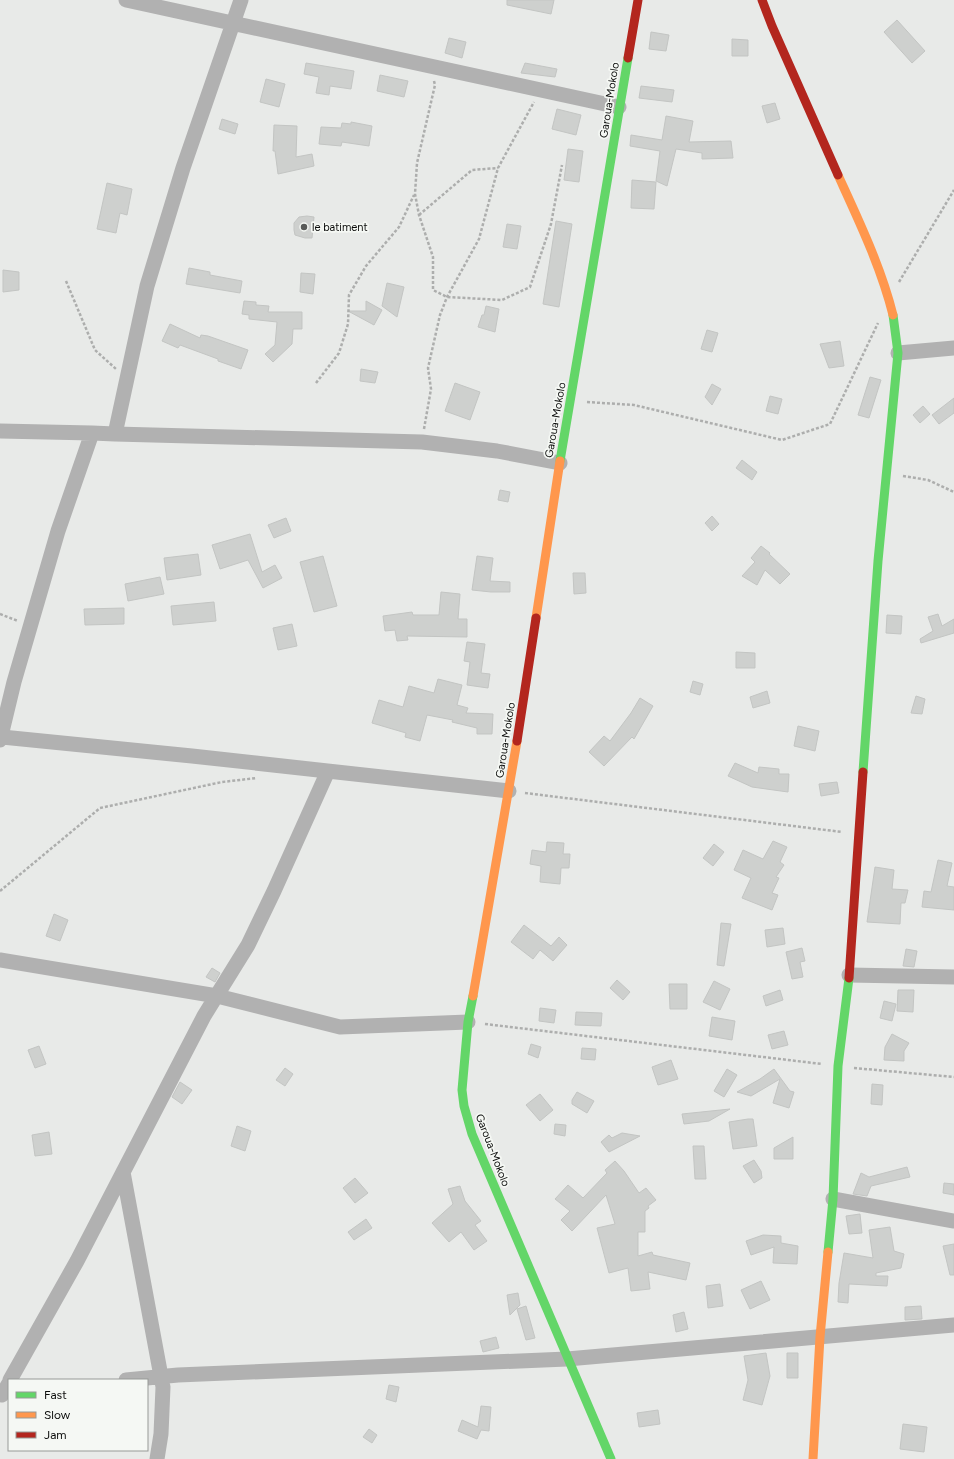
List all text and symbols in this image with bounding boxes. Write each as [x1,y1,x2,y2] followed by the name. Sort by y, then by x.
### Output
[597,61,622,139] street label: Garoua-Mokolo
[312,221,368,234] place label: le batiment
[299,222,309,232] marker: le batiment
[542,381,569,459] street label: Garoua-Mokolo
[493,701,518,779] street label: Garoua-Mokolo
[473,1112,512,1188] street label: Garoua-Mokolo
[8,1379,148,1451] legend
[44,1388,67,1402] text: Fast
[44,1408,71,1422] text: Slow
[44,1428,67,1442] text: Jam

